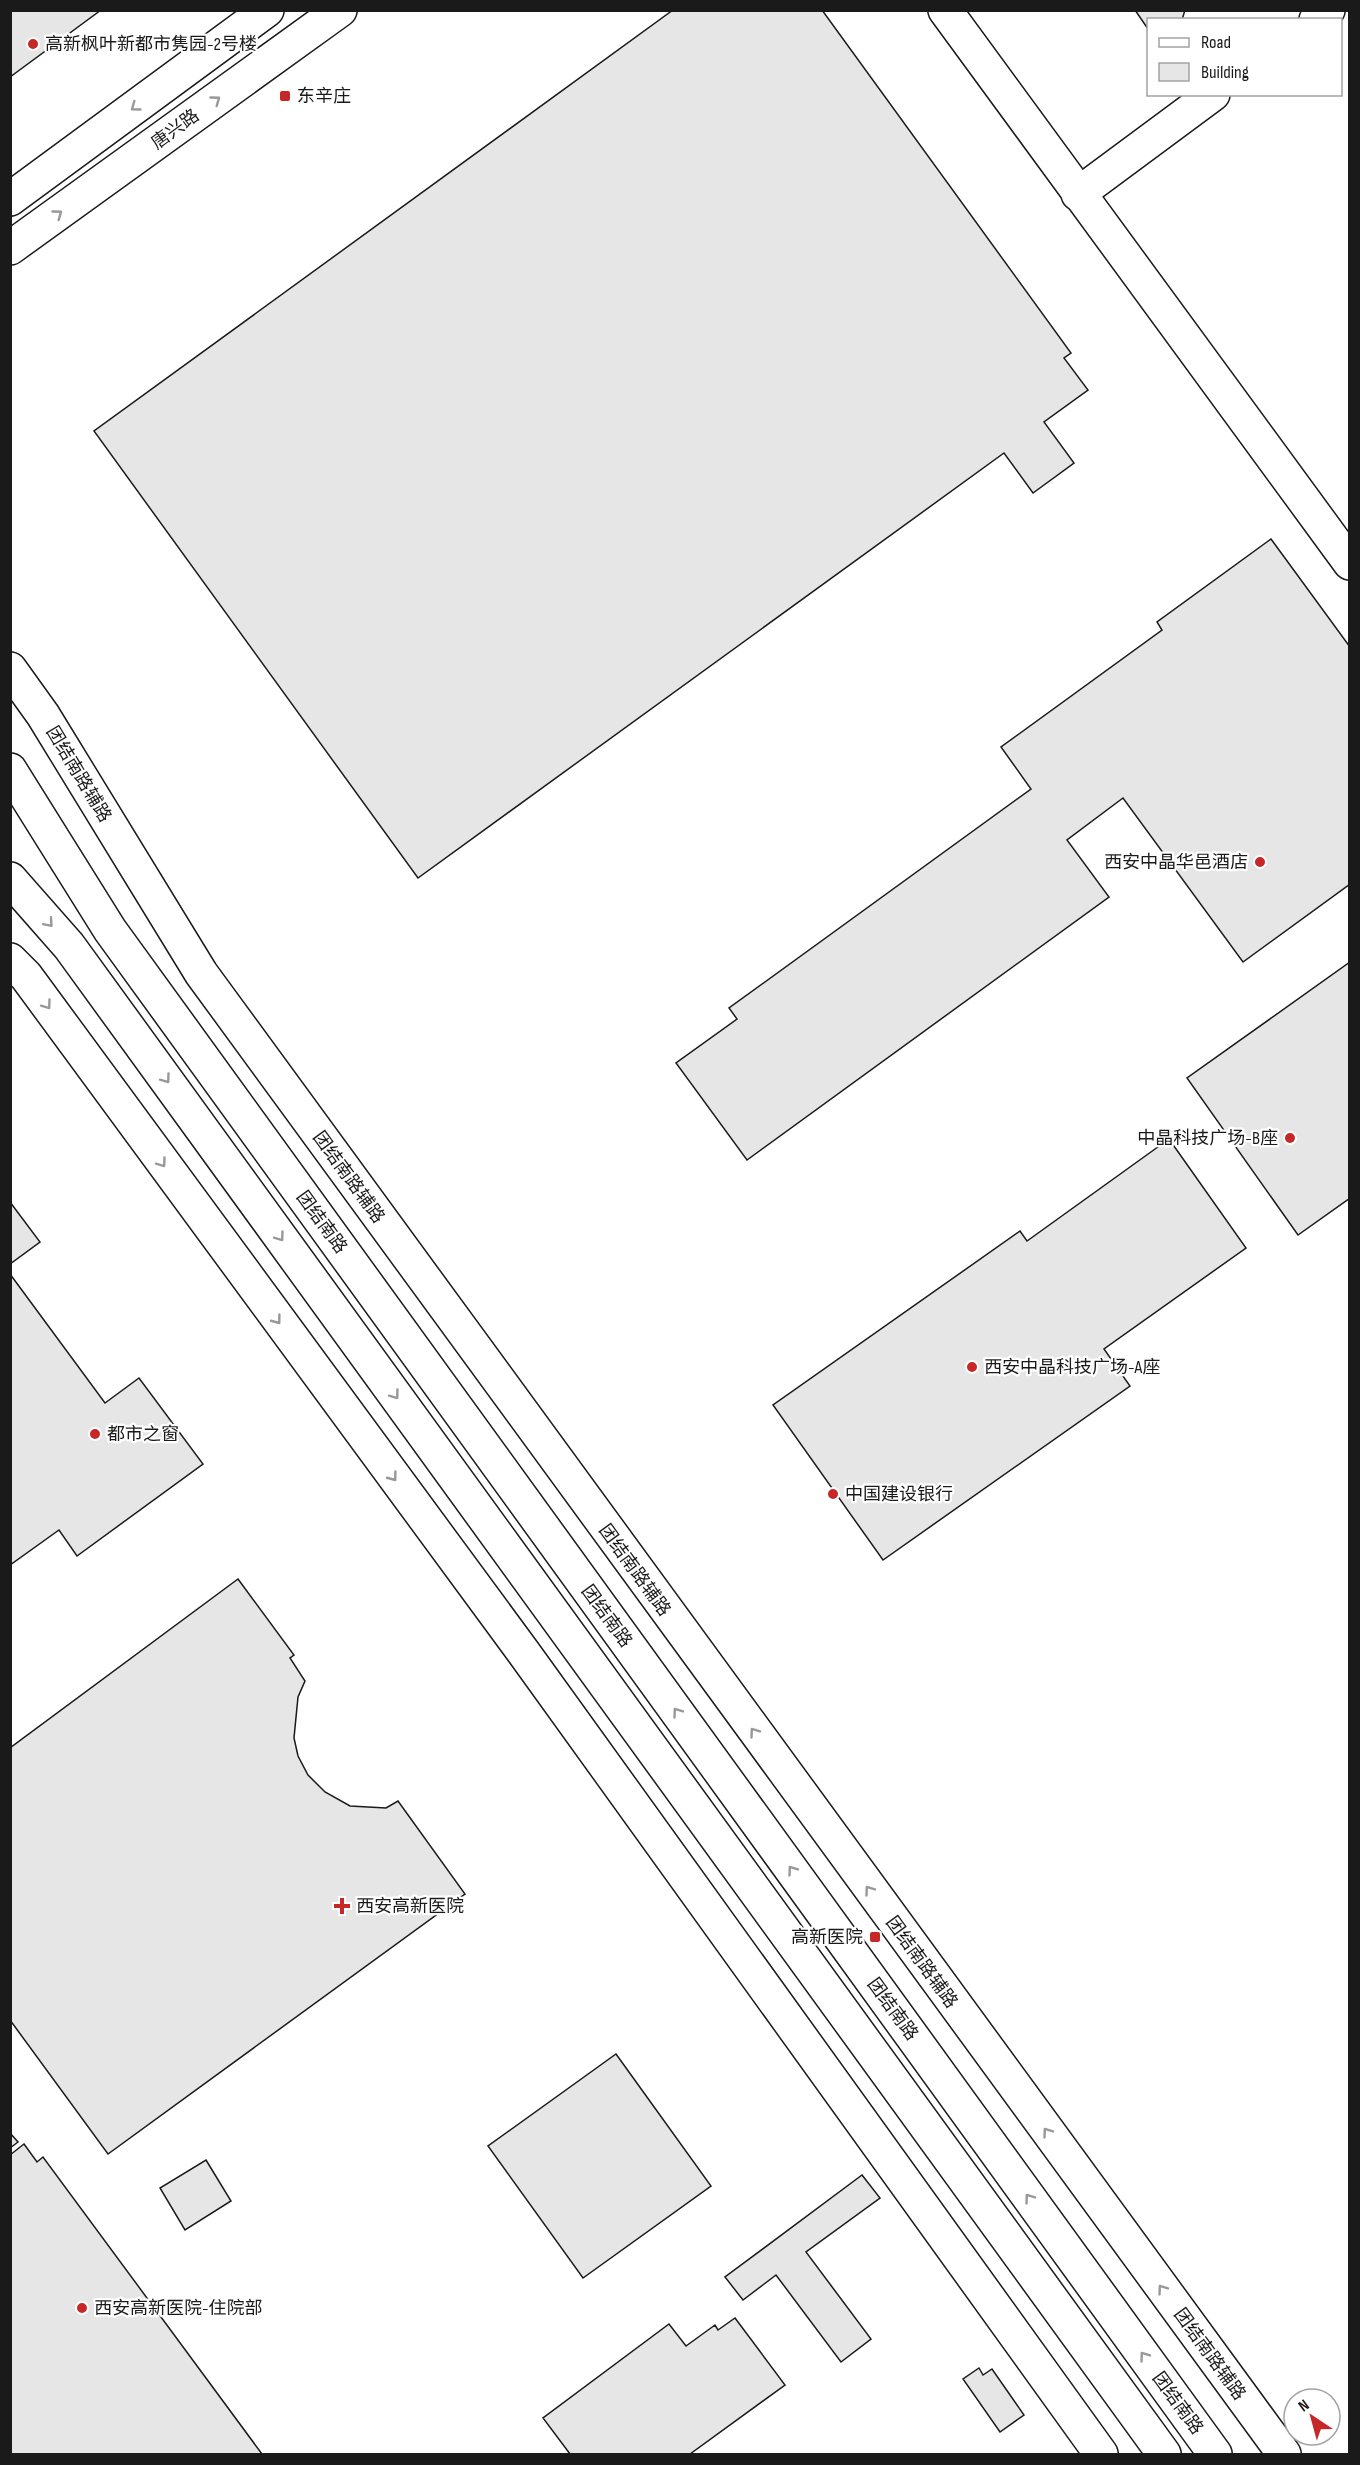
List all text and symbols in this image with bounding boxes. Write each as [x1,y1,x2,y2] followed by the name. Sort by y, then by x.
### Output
[1147,18,1342,96] legend
[1201,32,1231,53] text: Road
[45,34,257,55] place label: 高新枫叶新都市隽园-2号楼
[26,37,40,51] marker: 高新枫叶新都市隽园-2号楼
[1201,62,1249,83] text: Building
[297,86,351,107] place label: 东辛庄
[278,89,292,103] marker: 东辛庄
[210,96,221,107] one-way arrow
[131,100,142,111] one-way arrow
[147,105,203,154] street label: 唐兴路
[51,210,62,221] one-way arrow
[42,723,115,826] street label: 团结南路辅路
[1104,852,1248,873] place label: 西安中晶华邑酒店
[1253,855,1267,869] marker: 西安中晶华邑酒店
[42,916,53,927] one-way arrow
[40,999,51,1010] one-way arrow
[159,1073,170,1084] one-way arrow
[309,1127,389,1227] street label: 团结南路辅路
[1137,1128,1278,1149] place label: 中晶科技广场-B座
[1283,1131,1297,1145] marker: 中晶科技广场-B座
[154,1157,165,1168] one-way arrow
[292,1187,352,1257] street label: 团结南路
[273,1231,284,1242] one-way arrow
[270,1314,281,1325] one-way arrow
[984,1357,1160,1378] place label: 西安中晶科技广场-A座
[965,1360,979,1374] marker: 西安中晶科技广场-A座
[388,1388,399,1399] one-way arrow
[107,1424,179,1445] place label: 都市之窗
[88,1427,102,1441] marker: 都市之窗
[386,1470,397,1481] one-way arrow
[845,1484,953,1505] place label: 中国建设银行
[826,1487,840,1501] marker: 中国建设银行
[595,1520,675,1620] street label: 团结南路辅路
[577,1581,637,1651] street label: 团结南路
[673,1708,684,1719] one-way arrow
[750,1728,761,1739] one-way arrow
[788,1866,799,1877] one-way arrow
[865,1886,876,1897] one-way arrow
[356,1896,464,1917] place label: 西安高新医院
[333,1897,351,1915] marker: 西安高新医院
[882,1912,962,2012] street label: 团结南路辅路
[791,1927,863,1948] place label: 高新医院
[868,1930,882,1944] marker: 高新医院
[863,1974,923,2044] street label: 团结南路
[1043,2127,1054,2138] one-way arrow
[1025,2194,1036,2205] one-way arrow
[1158,2284,1169,2295] one-way arrow
[94,2298,263,2319] place label: 西安高新医院-住院部
[75,2301,89,2315] marker: 西安高新医院-住院部
[1170,2304,1250,2404] street label: 团结南路辅路
[1140,2352,1151,2363] one-way arrow
[1148,2368,1208,2438] street label: 团结南路
[1282,2387,1342,2447] north arrow
[1295,2396,1313,2416] text: N

